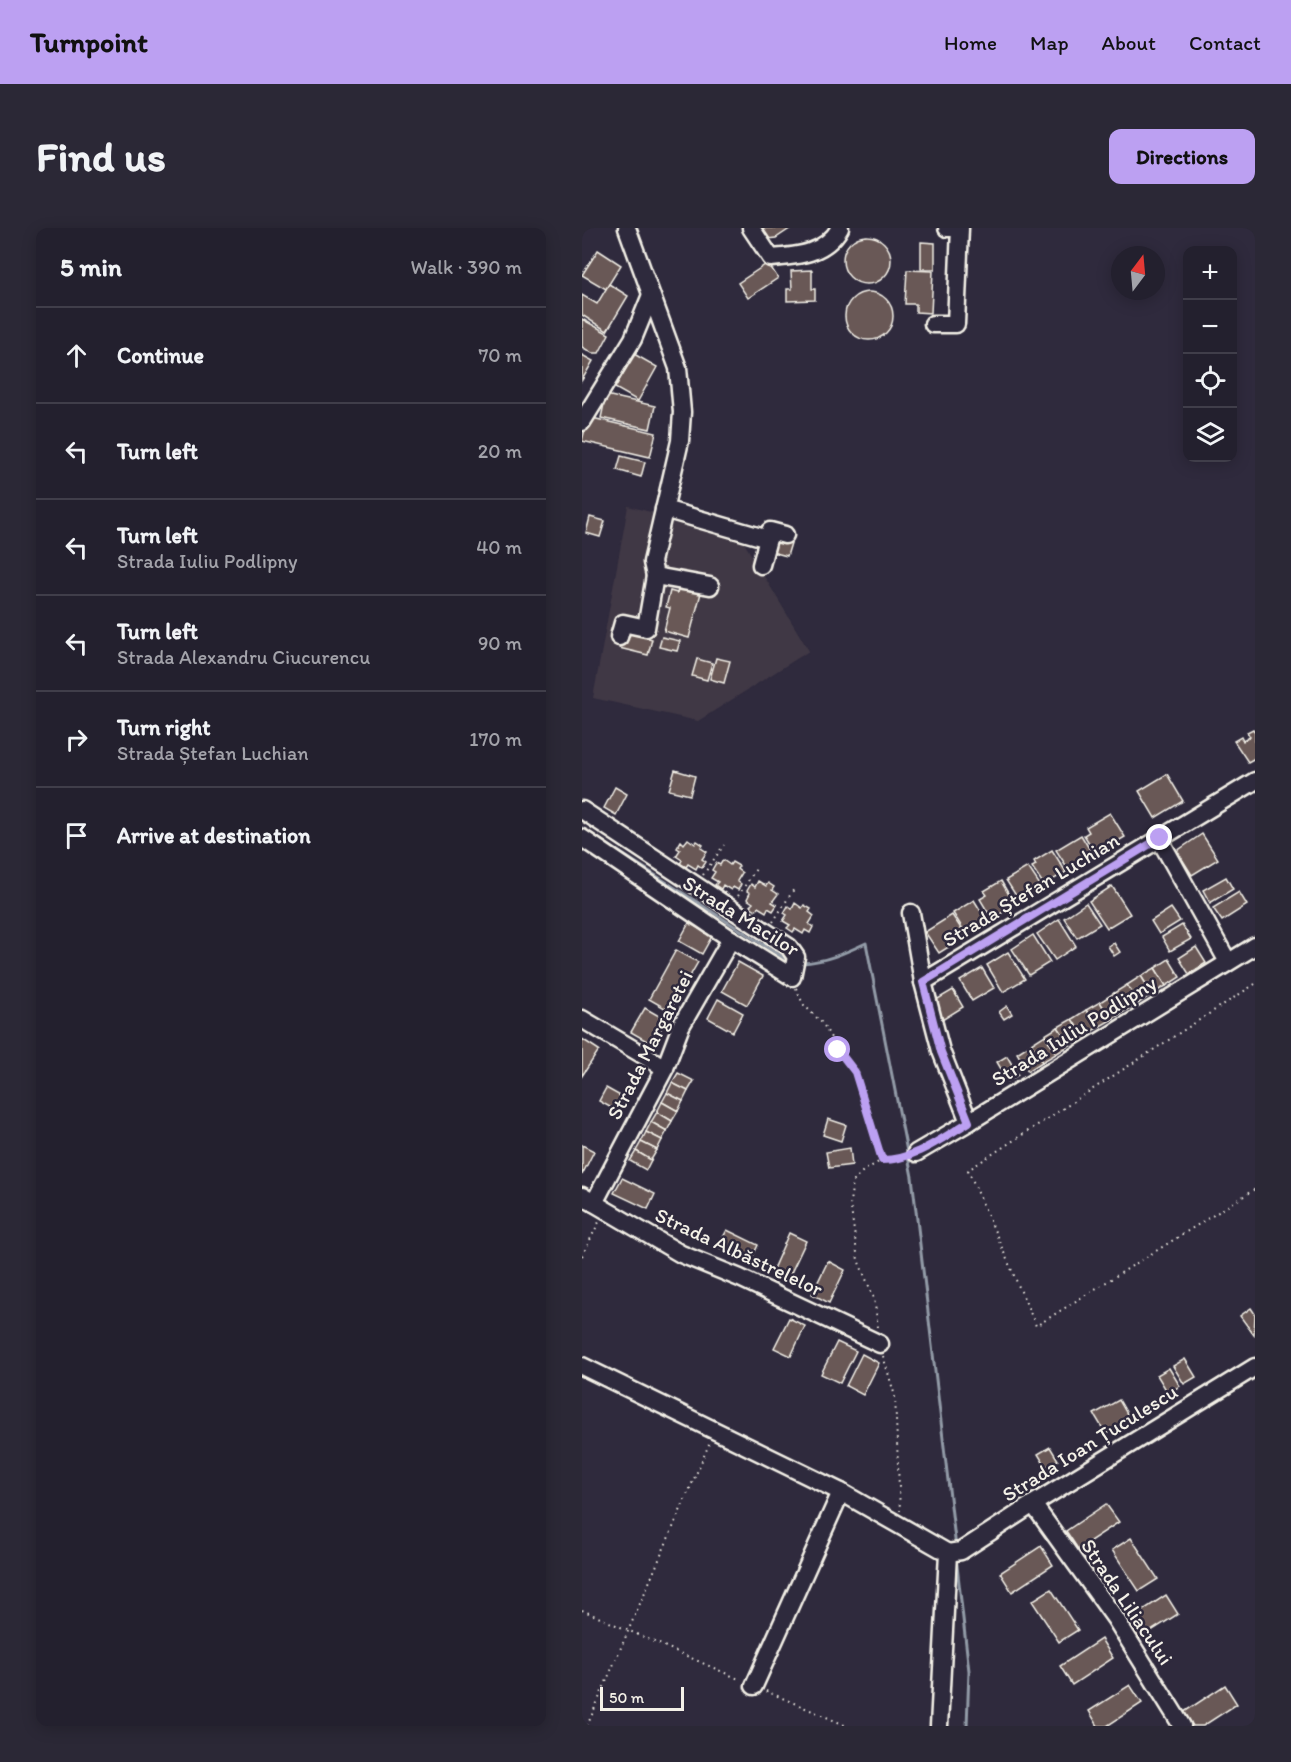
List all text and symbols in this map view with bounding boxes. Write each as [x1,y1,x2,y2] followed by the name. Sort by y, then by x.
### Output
[30,25,148,59] text: Turnpoint
[944,30,997,55] text: Home
[1030,30,1069,55] text: Map
[1102,30,1156,55] text: About
[1189,30,1261,55] text: Contact
[1109,129,1255,184] button: Directions
[36,131,166,182] text: Find us
[1111,246,1165,300] north arrow
[1183,246,1237,462] map controls
[1183,246,1237,300] button: +
[60,251,122,283] text: 5 min
[411,255,522,279] text: Walk · 390 m
[1183,300,1237,354] button: −
[60,339,93,372] icon: ahead
[117,342,204,369] text: Continue
[478,343,522,367] text: 70 m
[1183,354,1237,408] button: locate
[1183,408,1237,462] button: layers
[60,435,93,468] icon: left
[117,438,198,465] text: Turn left
[478,439,522,463] text: 20 m
[117,522,198,549] text: Turn left
[60,531,93,564] icon: left
[476,535,522,559] text: 40 m
[117,549,297,573] text: Strada Iuliu Podlipny
[117,618,198,645] text: Turn left
[60,627,93,660] icon: left
[478,631,522,655] text: 90 m
[117,645,370,669] text: Strada Alexandru Ciucurencu
[117,714,211,741] text: Turn right
[60,723,93,756] icon: right
[469,727,522,751] text: 170 m
[117,741,309,765] text: Strada Ștefan Luchian
[60,819,93,852] icon: arrive
[117,822,311,849] text: Arrive at destination
[1146,824,1172,850] route end
[938,827,1123,952] street label: Strada Ștefan Luchian
[678,870,805,962] street label: Strada Macilor
[601,966,698,1124] street label: Strada Margaretei
[987,970,1161,1091] street label: Strada Iuliu Podlipny
[824,1036,850,1062] route start
[651,1202,827,1301] street label: Strada Albăstrelelor
[998,1378,1182,1507] street label: Strada Ioan Țuculescu
[1076,1534,1179,1670] street label: Strada Liliacului
[600,1684,684,1712] scale bar
[609,1688,644,1707] text: 50 m

